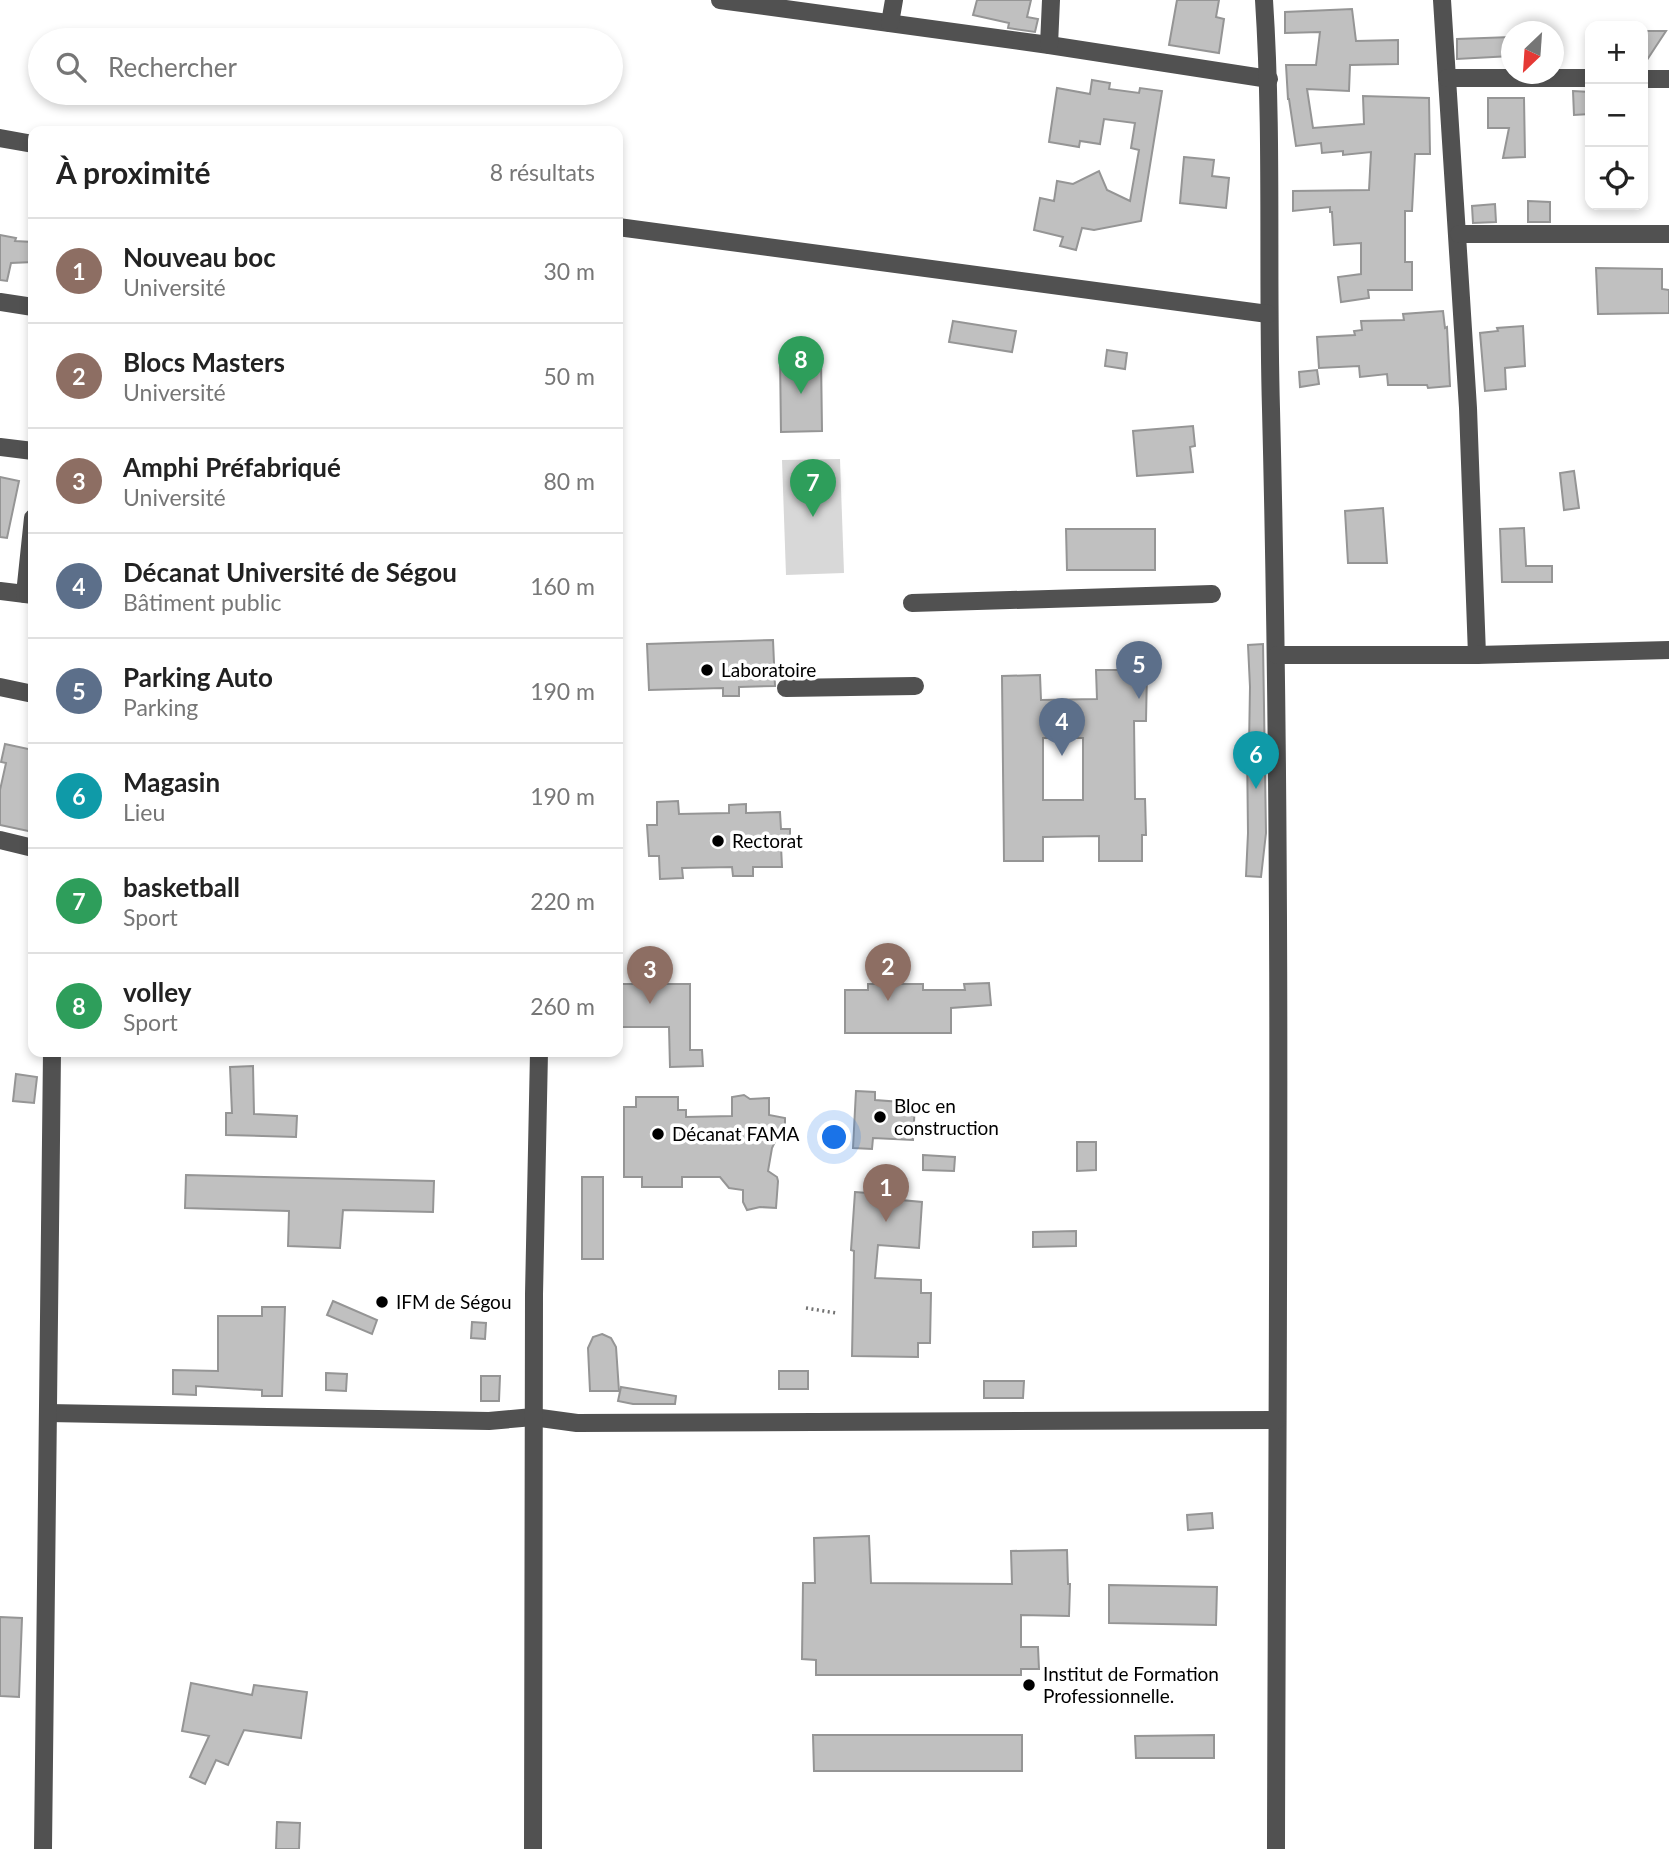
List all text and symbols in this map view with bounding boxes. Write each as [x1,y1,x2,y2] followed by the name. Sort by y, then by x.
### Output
[1501,21,1564,84] north arrow
[1585,21,1648,210] map controls
[1585,21,1648,84] button: +
[28,28,623,105] search box
[52,48,90,86] icon: search
[108,51,237,83] text: Rechercher
[1585,84,1648,147] button: −
[1585,147,1648,210] button: locate
[56,154,211,190] text: À proximité
[490,158,595,186] text: 8 résultats
[123,241,276,273] text: Nouveau boc
[72,257,86,285] text: 1
[544,257,595,285] text: 30 m
[123,273,226,301] text: Université
[778,336,824,394] pin: 8
[123,346,285,378] text: Blocs Masters
[72,362,86,390] text: 2
[544,362,595,390] text: 50 m
[123,378,226,406] text: Université
[123,451,341,483] text: Amphi Préfabriqué
[790,459,836,517] pin: 7
[72,467,86,495] text: 3
[544,467,595,495] text: 80 m
[123,483,226,511] text: Université
[123,556,457,588] text: Décanat Université de Ségou
[72,572,86,600] text: 4
[530,572,595,600] text: 160 m
[123,588,282,616] text: Bâtiment public
[1116,641,1162,699] pin: 5
[721,658,816,681] place label: Laboratoire
[123,661,273,693] text: Parking Auto
[699,662,715,678] marker: Laboratoire
[72,677,86,705] text: 5
[530,677,595,705] text: 190 m
[123,693,198,721] text: Parking
[1039,698,1085,756] pin: 4
[1233,731,1279,789] pin: 6
[123,766,220,798] text: Magasin
[72,782,86,810] text: 6
[530,782,595,810] text: 190 m
[123,798,165,826] text: Lieu
[732,829,803,852] place label: Rectorat
[710,833,726,849] marker: Rectorat
[123,871,240,903] text: basketball
[72,887,86,915] text: 7
[530,887,595,915] text: 220 m
[123,903,178,931] text: Sport
[865,943,911,1001] pin: 2
[627,946,673,1004] pin: 3
[123,976,191,1008] text: volley
[72,992,86,1020] text: 8
[530,992,595,1020] text: 260 m
[123,1008,178,1036] text: Sport
[894,1094,999,1139] place label: Bloc en construction
[872,1109,888,1125] marker: Bloc en construction
[817,1120,851,1154] your location
[672,1122,800,1145] place label: Décanat FAMA
[650,1126,666,1142] marker: Décanat FAMA
[863,1164,909,1222] pin: 1
[396,1290,511,1313] place label: IFM de Ségou
[374,1294,390,1310] marker: IFM de Ségou
[1043,1662,1219,1707] place label: Institut de Formation Professionnelle.
[1021,1677,1037,1693] marker: Institut de Formation Professionnelle.

